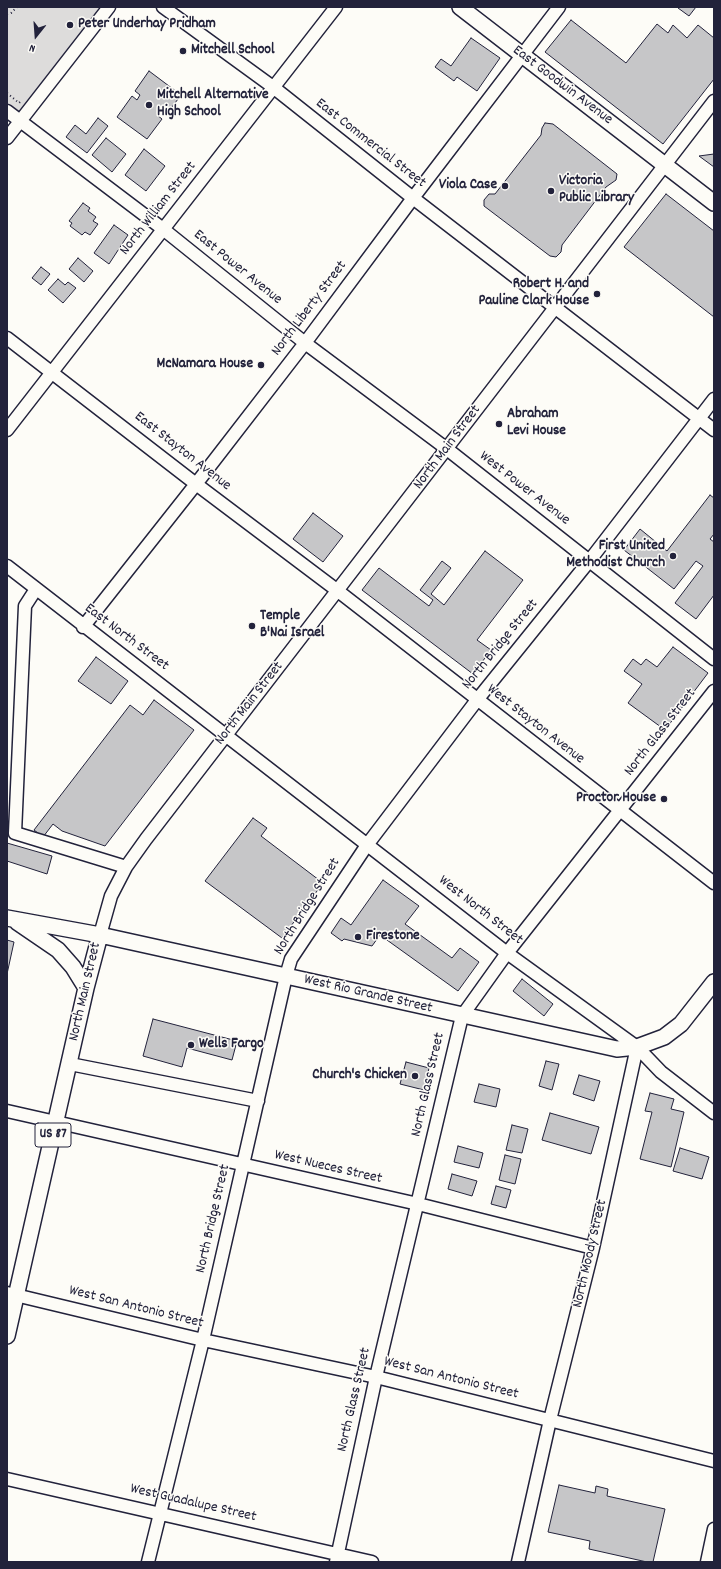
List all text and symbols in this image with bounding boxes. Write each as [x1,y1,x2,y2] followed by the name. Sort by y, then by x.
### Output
[16,16,56,56] north arrow
[78,16,216,34] place label: Peter Underhay Pridham
[65,20,75,30] marker: Peter Underhay Pridham
[28,39,37,56] text: N
[191,42,275,60] place label: Mitchell School
[508,42,616,130] street label: East Goodwin Avenue
[178,46,188,56] marker: Mitchell School
[157,87,269,122] place label: Mitchell Alternative High School
[311,95,429,193] street label: East Commercial Street
[144,100,154,110] marker: Mitchell Alternative High School
[117,159,201,259] street label: North William Street
[559,173,634,208] place label: Victoria Public Library
[439,177,497,195] place label: Viola Case
[500,181,510,191] marker: Viola Case
[546,186,556,196] marker: Victoria Public Library
[189,227,285,309] street label: East Power Avenue
[268,258,352,360] street label: North Liberty Street
[479,276,589,311] place label: Robert H. and Pauline Clark House
[592,289,602,299] marker: Robert H. and Pauline Clark House
[157,356,253,374] place label: McNamara House
[256,360,266,370] marker: McNamara House
[410,402,486,494] street label: North Main Street
[507,406,566,441] place label: Abraham Levi House
[130,409,234,495] street label: East Stayton Avenue
[494,419,504,429] marker: Abraham Levi House
[475,448,573,530] street label: West Power Avenue
[566,538,665,573] place label: First United Methodist Church
[668,551,678,561] marker: First United Methodist Church
[459,596,543,694] street label: North Bridge Street
[80,600,172,676] street label: East North Street
[260,608,324,643] place label: Temple B'Nai Israel
[247,621,257,631] marker: Temple B'Nai Israel
[212,659,288,749] street label: North Main Street
[482,681,588,769] street label: West Stayton Avenue
[621,686,701,780] street label: North Glass Street
[576,790,656,808] place label: Proctor House
[659,794,669,804] marker: Proctor House
[271,855,345,959] street label: North Bridge Street
[434,872,526,950] street label: West North Street
[366,928,420,946] place label: Firestone
[353,932,363,942] marker: Firestone
[66,941,106,1043] street label: North Main Street
[302,971,434,1019] street label: West Rio Grande Street
[408,1031,450,1139] street label: North Glass Street
[199,1036,264,1054] place label: Wells Fargo
[186,1040,196,1050] marker: Wells Fargo
[312,1067,407,1085] place label: Church's Chicken
[410,1071,420,1081] marker: Church's Chicken
[35,1123,71,1147] road number: US 87
[272,1147,384,1189] street label: West Nueces Street
[193,1163,235,1275] street label: North Bridge Street
[570,1198,612,1310] street label: North Moody Street
[67,1283,205,1333] street label: West San Antonio Street
[334,1346,376,1454] street label: North Glass Street
[382,1354,520,1404] street label: West San Antonio Street
[128,1481,258,1527] street label: West Guadalupe Street

